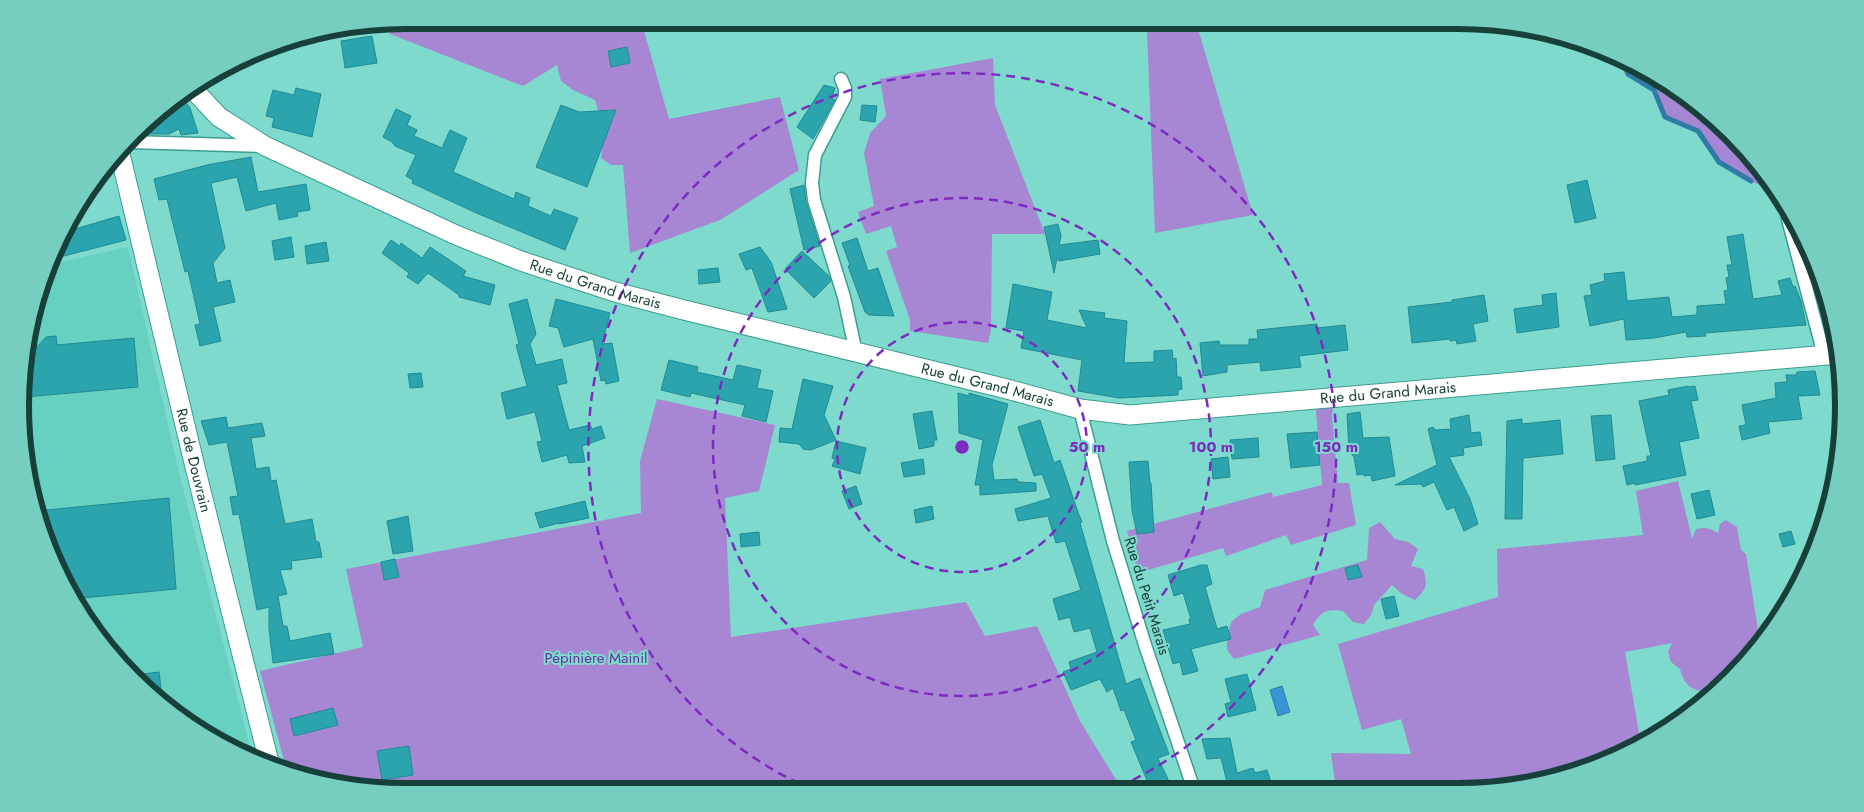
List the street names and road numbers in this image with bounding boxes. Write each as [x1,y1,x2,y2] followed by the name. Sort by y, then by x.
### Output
[527,254,663,315] street label: Rue du Grand Marais
[919,357,1056,412] street label: Rue du Grand Marais
[1319,376,1457,410] street label: Rue du Grand Marais
[170,406,217,515] street label: Rue de Douvrain
[1119,534,1175,658] street label: Rue du Petit Marais

